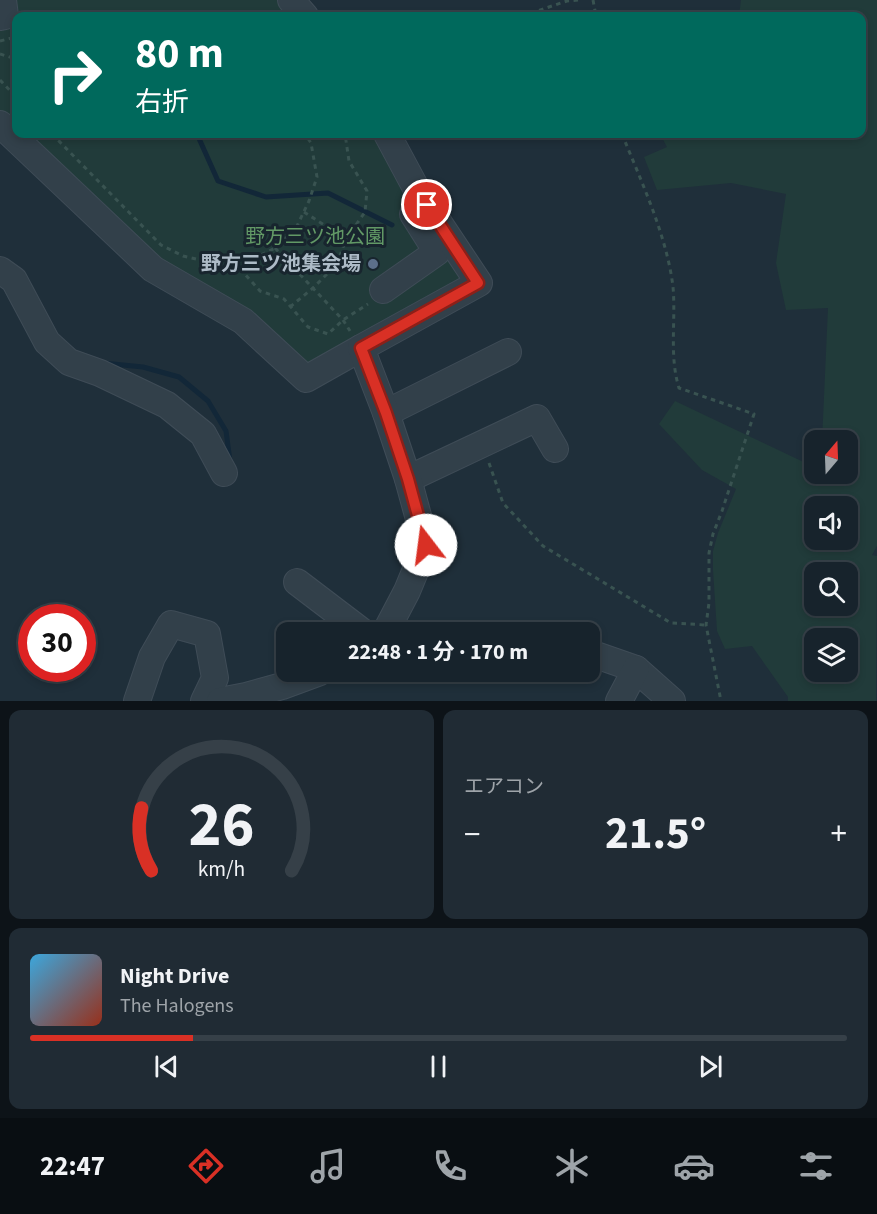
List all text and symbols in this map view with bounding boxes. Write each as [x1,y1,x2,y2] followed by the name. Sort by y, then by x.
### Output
[135,24,224,84] text: 80 m
[36,36,114,114] icon: right
[135,83,189,122] text: 右折
[401,179,452,230] pin
[410,188,443,221] icon: arrive
[245,223,385,251] park label: 野方三ツ池公園
[201,250,361,278] place label: 野方三ツ池集会場
[366,257,380,271] marker: 野方三ツ池集会場
[804,430,858,484] north arrow
[804,430,858,682] map controls
[804,496,858,550] button: sound
[394,513,458,577] position arrow
[804,562,858,616] button: search
[18,604,96,682] speed limit sign: 30
[804,628,858,682] button: layers
[348,636,528,668] text: 22:48 · 1 分 · 170 m
[464,773,544,801] text: エアコン
[189,781,254,870] text: 26
[605,802,706,866] text: 21.5°
[464,811,480,858] text: −
[831,811,847,858] text: +
[198,855,245,886] text: km/h
[120,960,229,992] text: Night Drive
[120,992,234,1020] text: The Halogens
[150,1050,183,1083] icon: previous
[422,1050,455,1083] icon: pause
[694,1050,727,1083] icon: next
[185,1145,227,1187] icon: directions
[307,1145,349,1187] icon: music
[429,1145,471,1187] icon: phone
[551,1145,593,1187] icon: climate
[673,1145,715,1187] icon: car
[795,1145,837,1187] icon: filters
[40,1147,105,1186] text: 22:47

